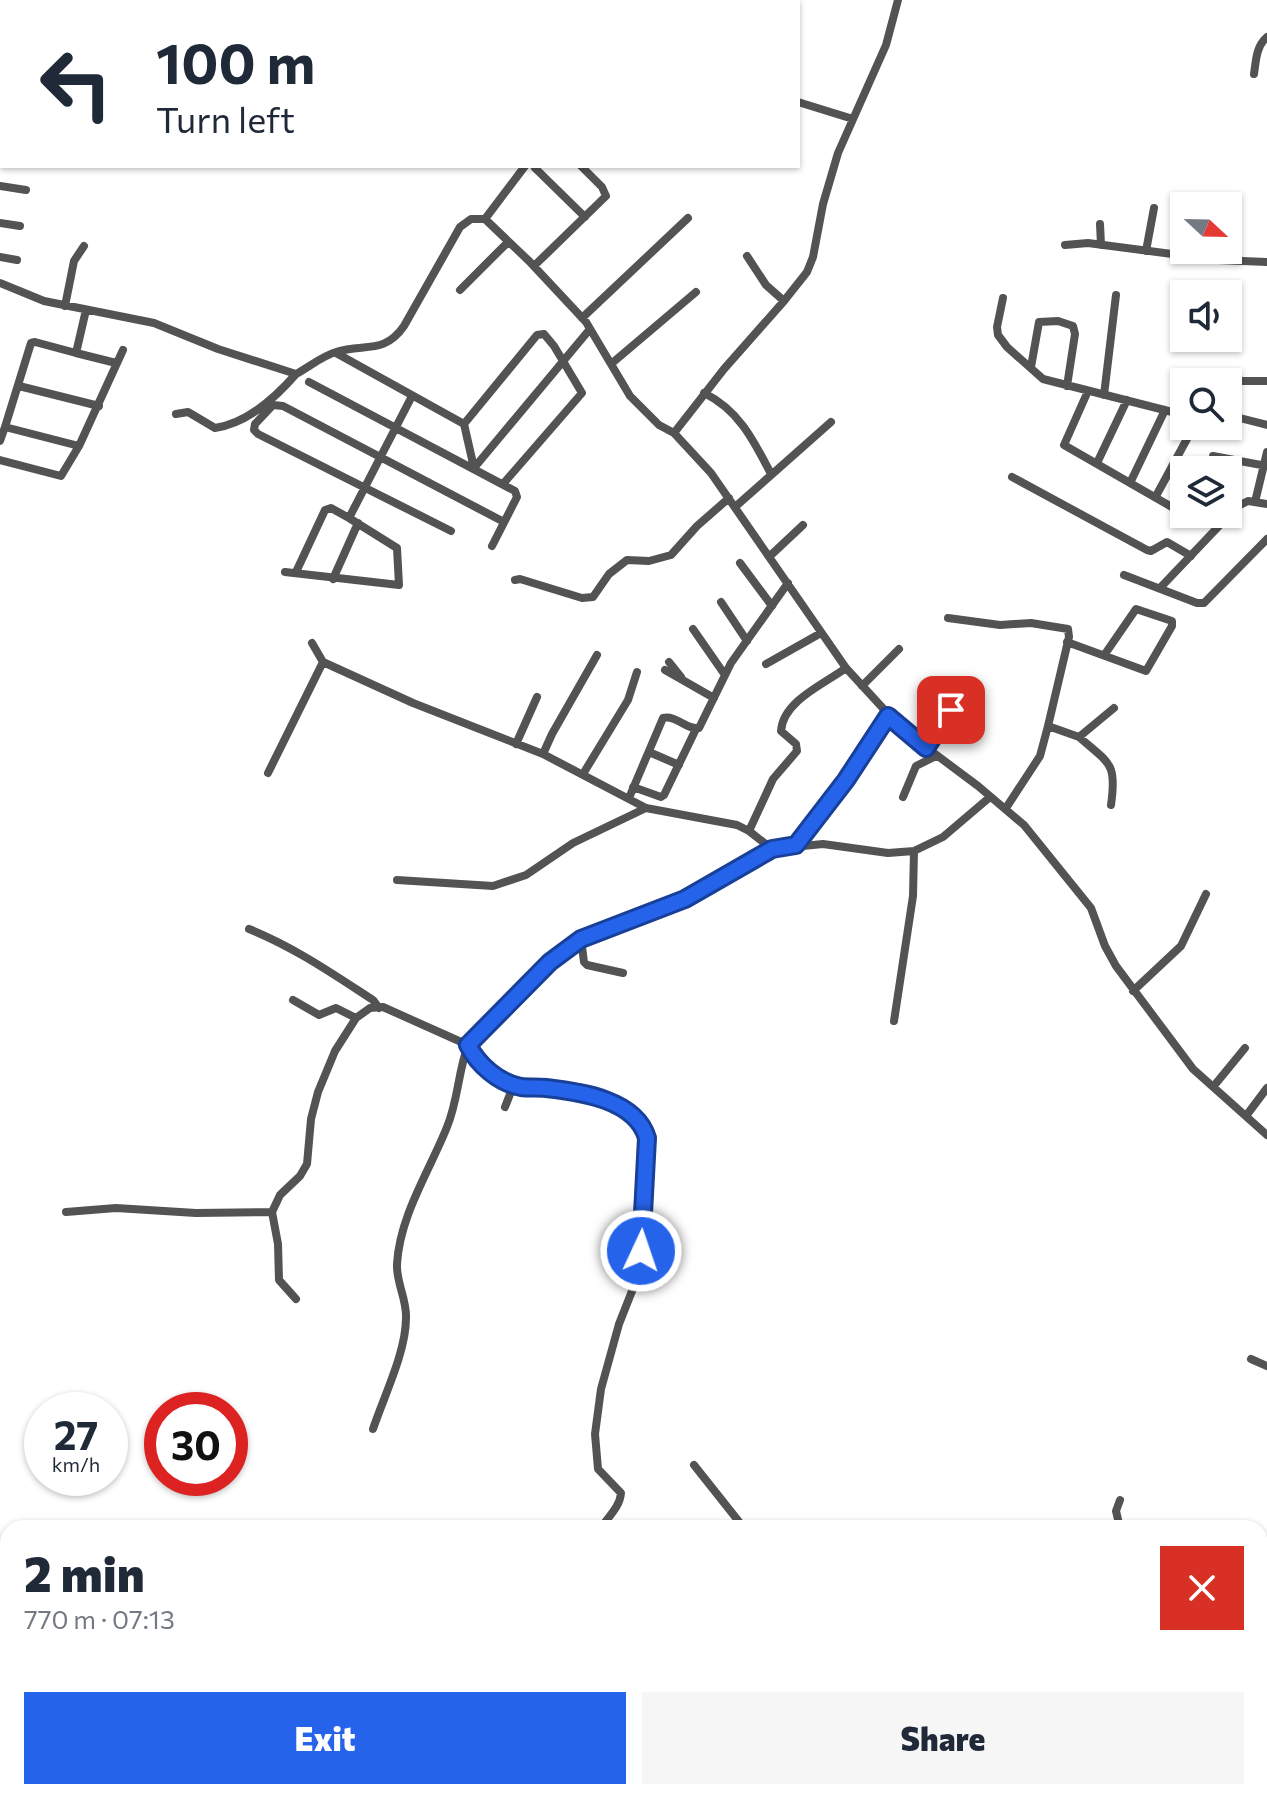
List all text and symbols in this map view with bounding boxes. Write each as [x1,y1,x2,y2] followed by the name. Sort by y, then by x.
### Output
[156,27,315,96] text: 100 m
[24,32,128,136] icon: left
[156,96,295,140] text: Turn left
[1170,192,1242,264] north arrow
[1170,192,1242,528] map controls
[1170,280,1242,352] button: sound
[1170,368,1242,440] button: search
[1170,456,1242,528] button: layers
[917,676,985,744] pin
[929,688,973,732] icon: arrive
[599,1209,683,1293] position arrow
[144,1392,248,1496] speed limit sign: 30
[54,1409,98,1458] text: 27
[52,1452,100,1476] text: km/h
[24,1543,145,1602] text: 2 min
[1160,1546,1244,1630] button: close
[24,1603,175,1634] text: 770 m · 07:13
[24,1692,626,1784] button: Exit
[642,1692,1244,1784] button: Share

